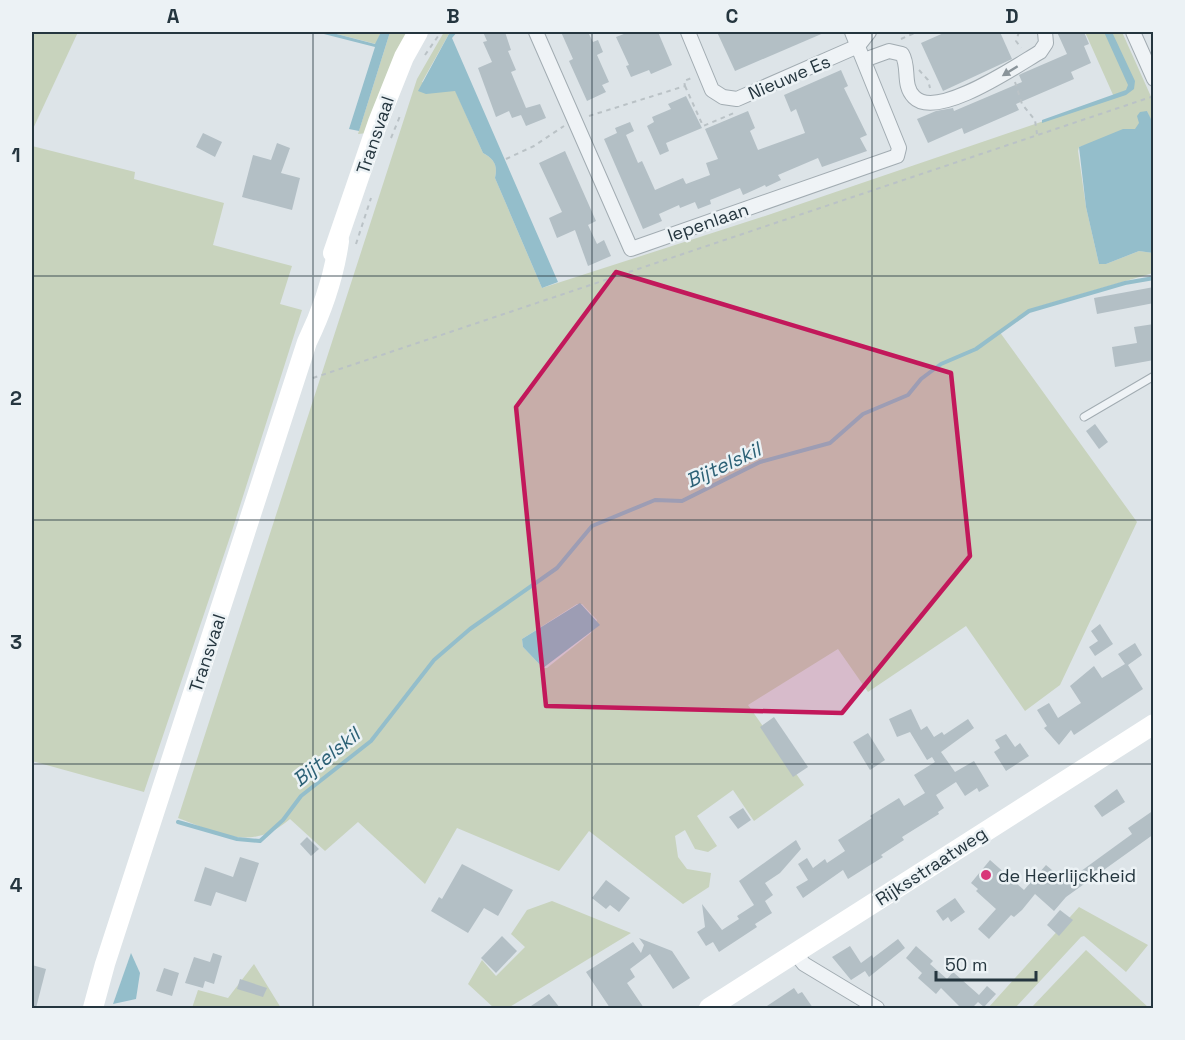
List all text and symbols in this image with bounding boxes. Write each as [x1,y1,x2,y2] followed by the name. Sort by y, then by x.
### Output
[167,3,180,29] text: A
[446,3,460,29] text: B
[726,3,739,29] text: C
[1005,3,1019,29] text: D
[744,49,834,105] street label: Nieuwe Es
[1002,65,1018,77] one-way arrow
[351,93,399,177] street label: Transvaal
[11,142,21,168] text: 1
[664,197,752,247] street label: Iepenlaan
[10,385,22,411] text: 2
[681,435,767,494] water label: Bijtelskil
[184,611,230,695] street label: Transvaal
[10,629,22,655] text: 3
[287,720,367,792] water label: Bijtelskil
[871,821,991,911] street label: Rijksstraatweg
[998,864,1136,887] place label: de Heerlijckheid
[979,868,993,882] marker: de Heerlijckheid
[10,872,23,898] text: 4
[936,944,1036,982] scale bar
[945,953,987,976] text: 50 m

